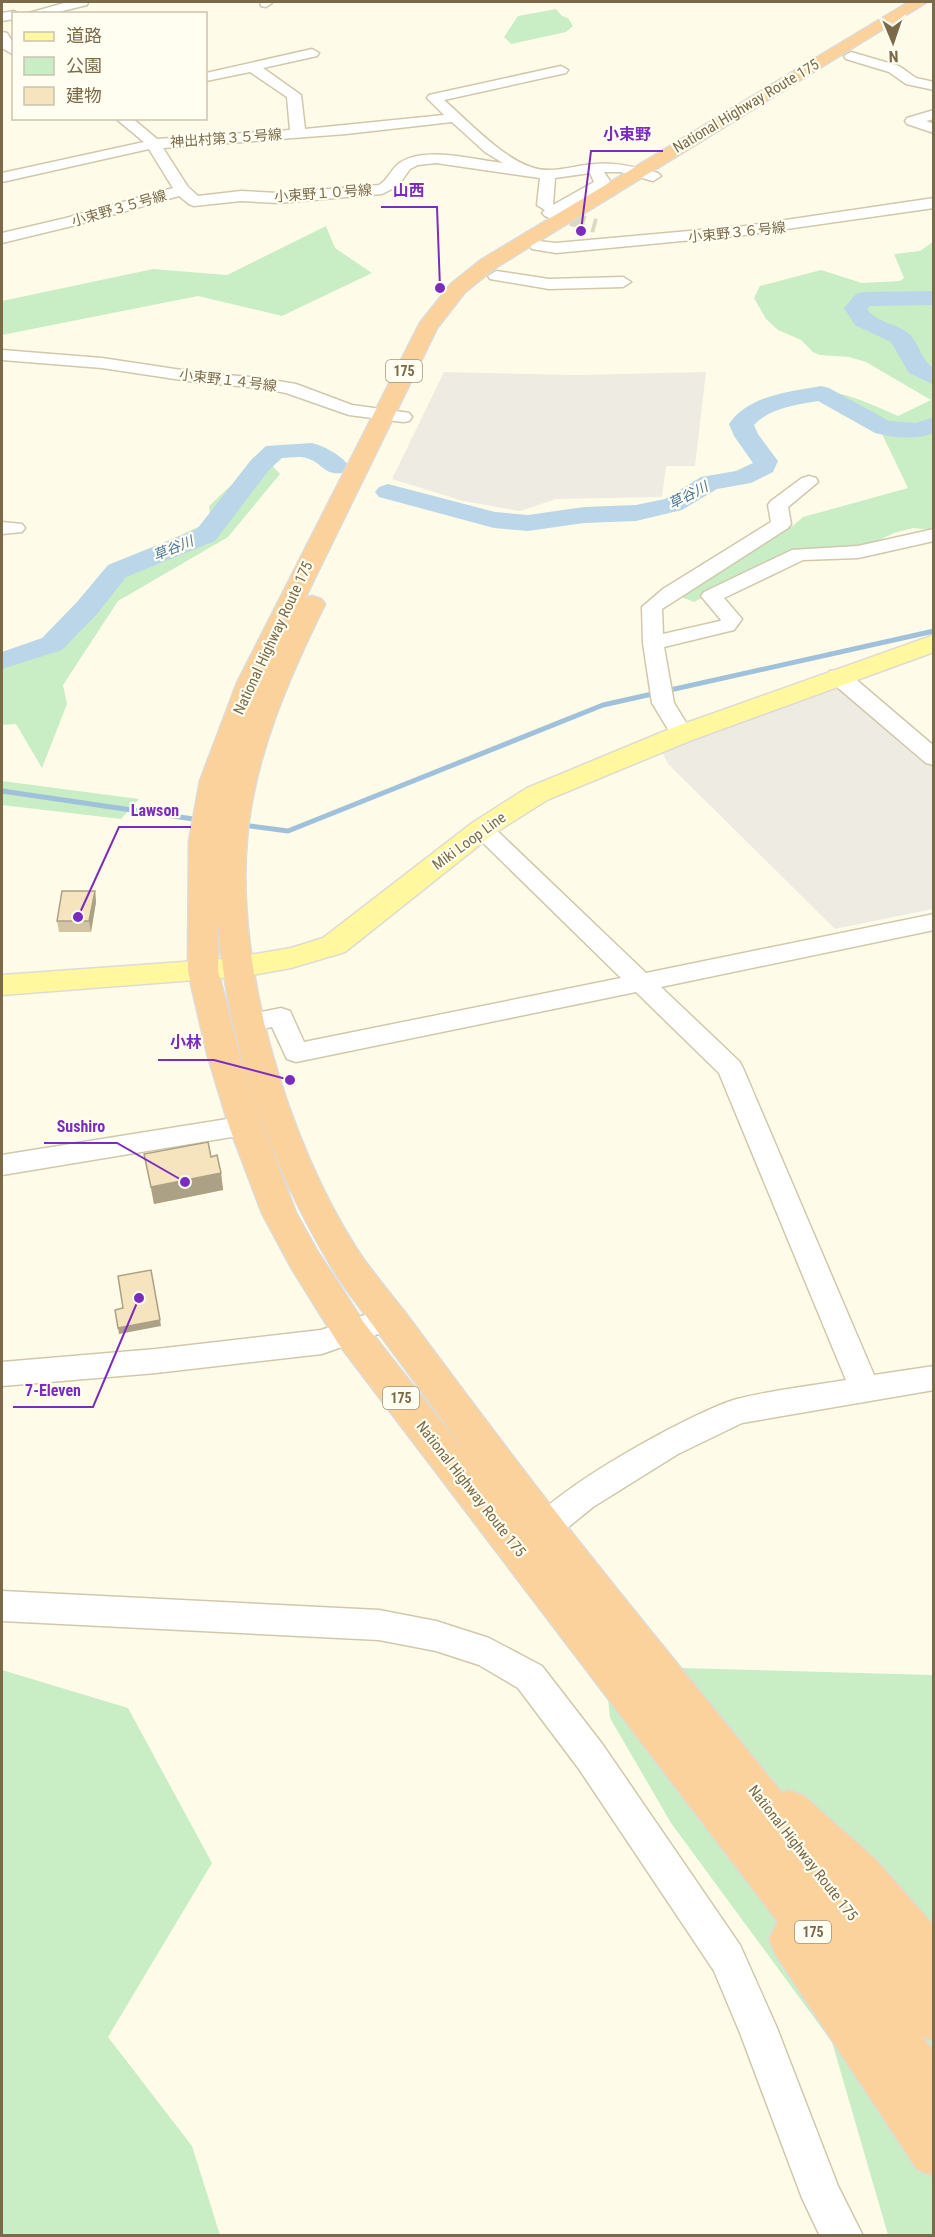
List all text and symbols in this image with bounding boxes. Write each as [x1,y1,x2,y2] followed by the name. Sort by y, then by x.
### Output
[12,12,207,120] legend
[863,12,923,72] north arrow
[66,25,102,46] text: 道路
[888,47,899,66] text: N
[66,55,102,76] text: 公園
[670,55,822,157] street label: National Highway Route 175
[66,85,102,106] text: 建物
[591,117,663,151] callout: 小束野
[603,125,651,144] text: 小束野
[170,126,282,150] street label: 神出村第３５号線
[381,173,437,207] callout: 山西
[393,181,425,200] text: 山西
[274,182,372,204] street label: 小束野１０号線
[70,187,168,229] street label: 小束野３５号線
[687,219,787,245] street label: 小束野３６号線
[386,360,422,382] road number: 175
[178,366,278,394] street label: 小束野１４号線
[666,477,712,512] water label: 草谷川
[151,532,197,563] water label: 草谷川
[230,559,316,717] street label: National Highway Route 175
[119,793,191,827] callout: Lawson
[131,801,179,820] text: Lawson
[429,808,509,874] street label: Miki Loop Line
[158,1026,214,1060] callout: 小林
[170,1033,202,1052] text: 小林
[44,1109,117,1143] callout: Sushiro
[57,1117,105,1136] text: Sushiro
[13,1373,93,1407] callout: 7-Eleven
[25,1381,81,1400] text: 7-Eleven
[383,1387,419,1409] road number: 175
[413,1418,529,1560] street label: National Highway Route 175
[745,1782,861,1924] street label: National Highway Route 175
[795,1921,831,1943] road number: 175

